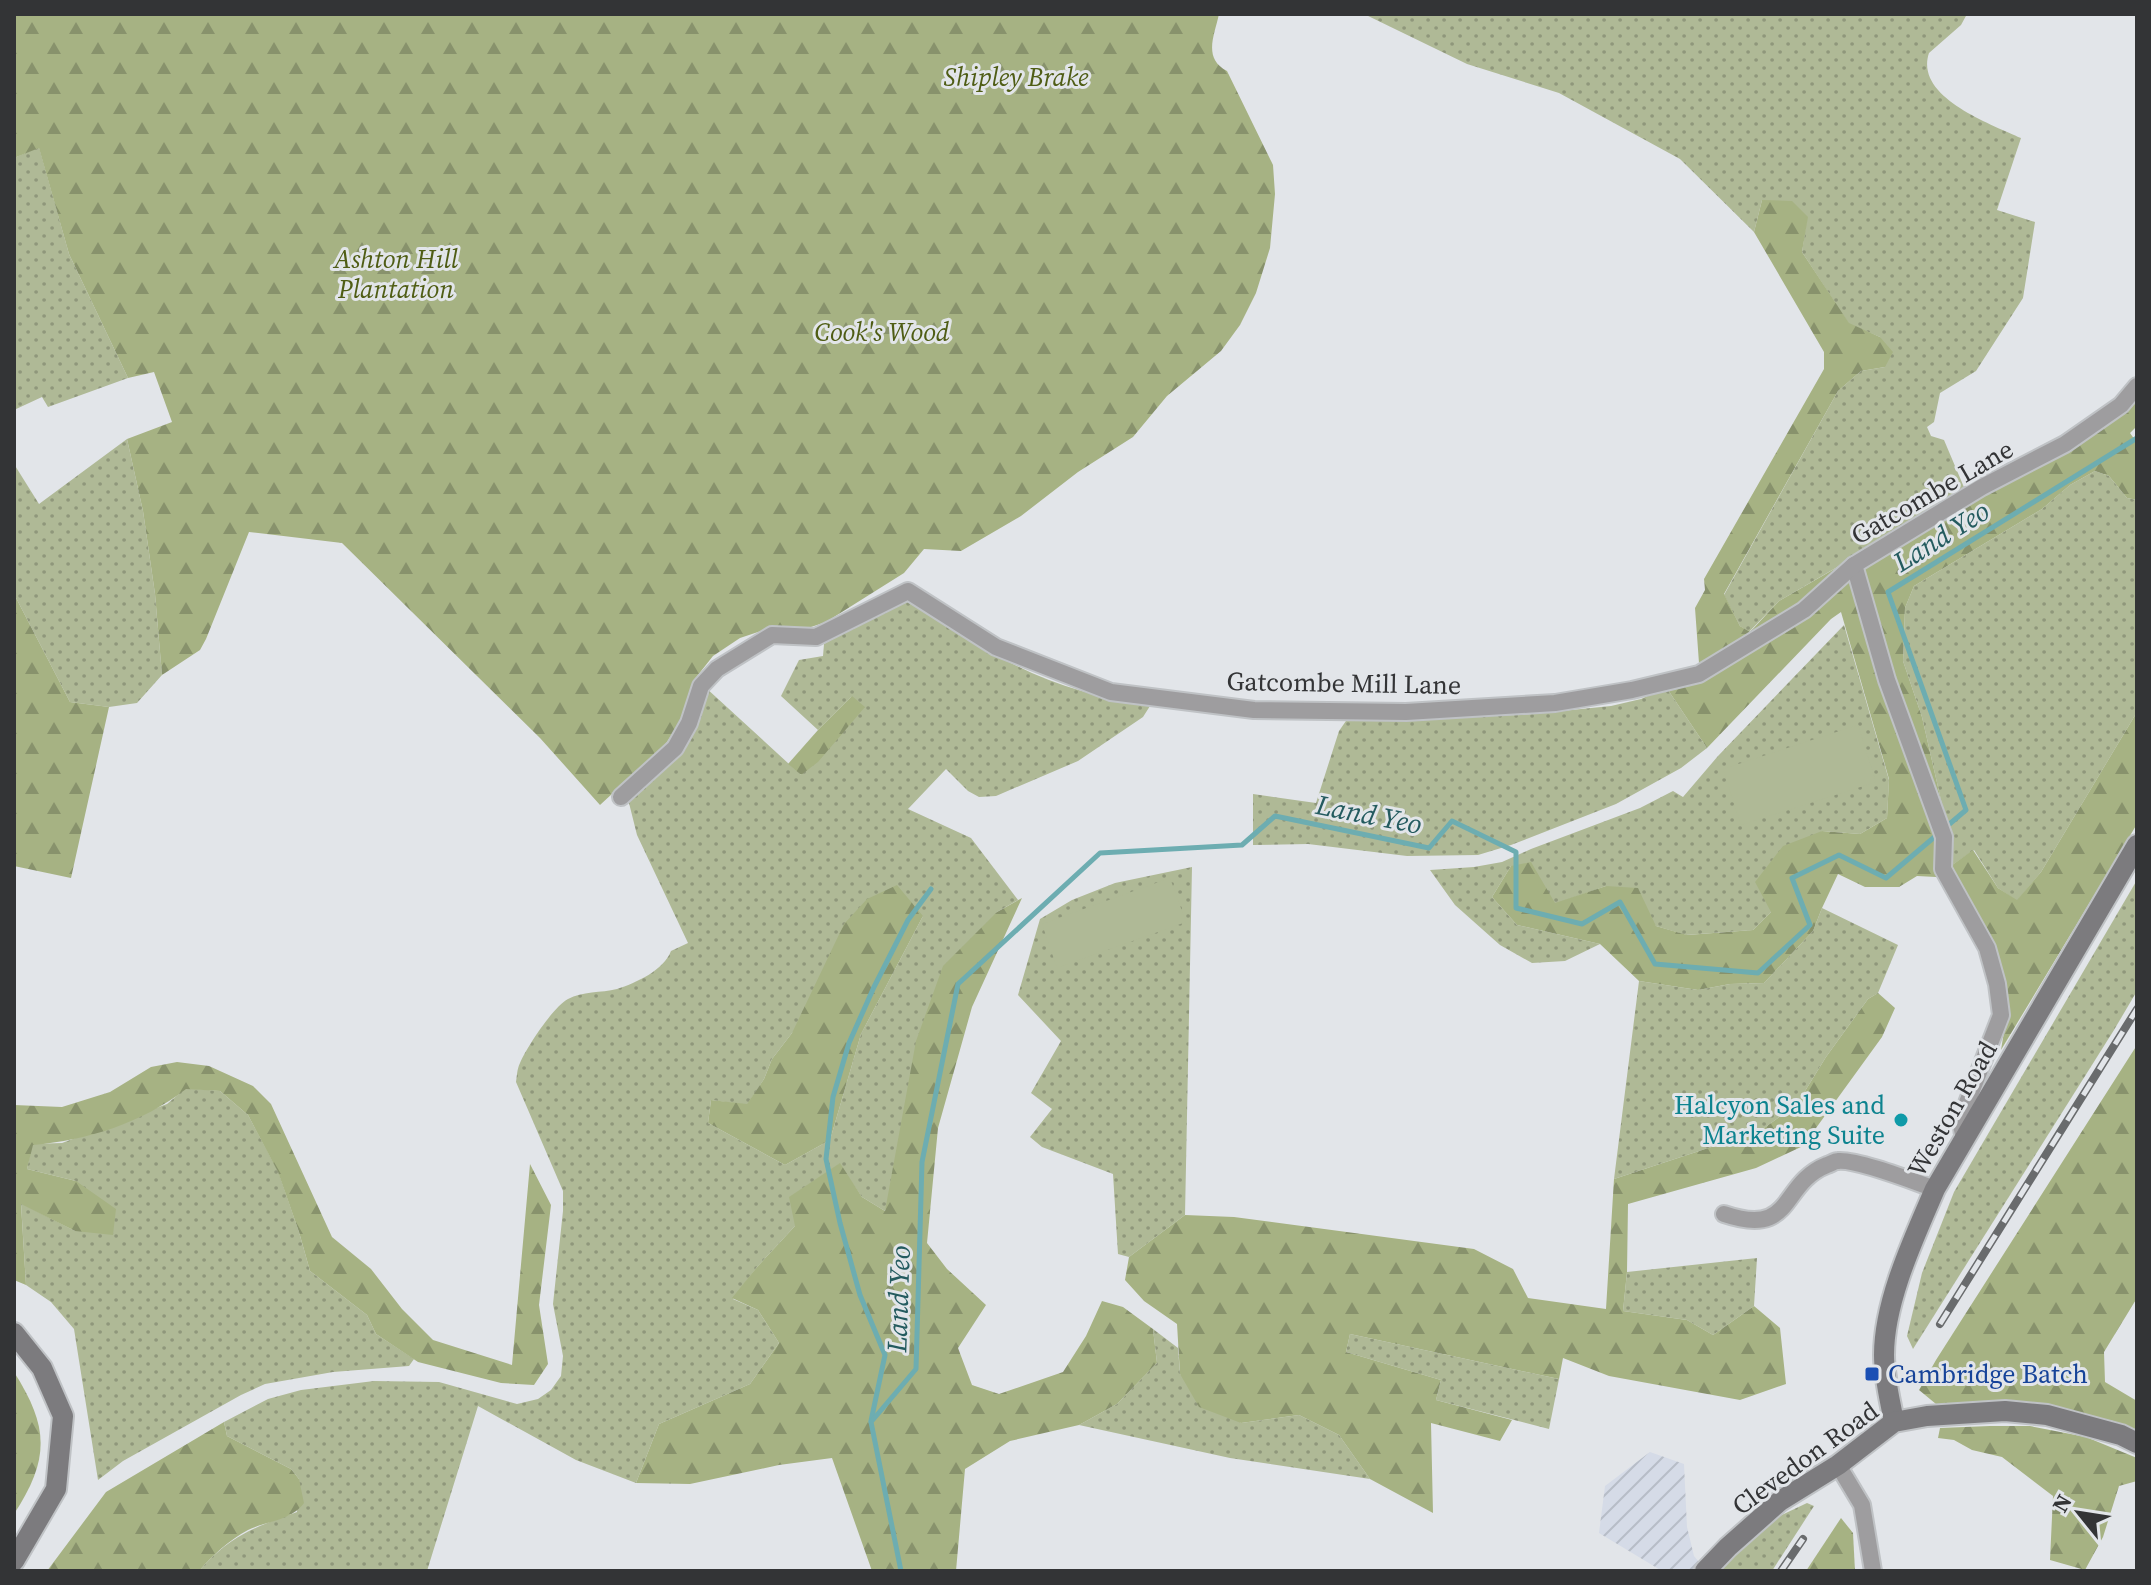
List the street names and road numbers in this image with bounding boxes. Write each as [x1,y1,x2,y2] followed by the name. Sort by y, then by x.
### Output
[1844,431,2020,553] street label: Gatcombe Lane
[1226,663,1462,703] street label: Gatcombe Mill Lane
[1899,1034,2006,1183] street label: Weston Road
[1725,1393,1886,1523] street label: Clevedon Road

